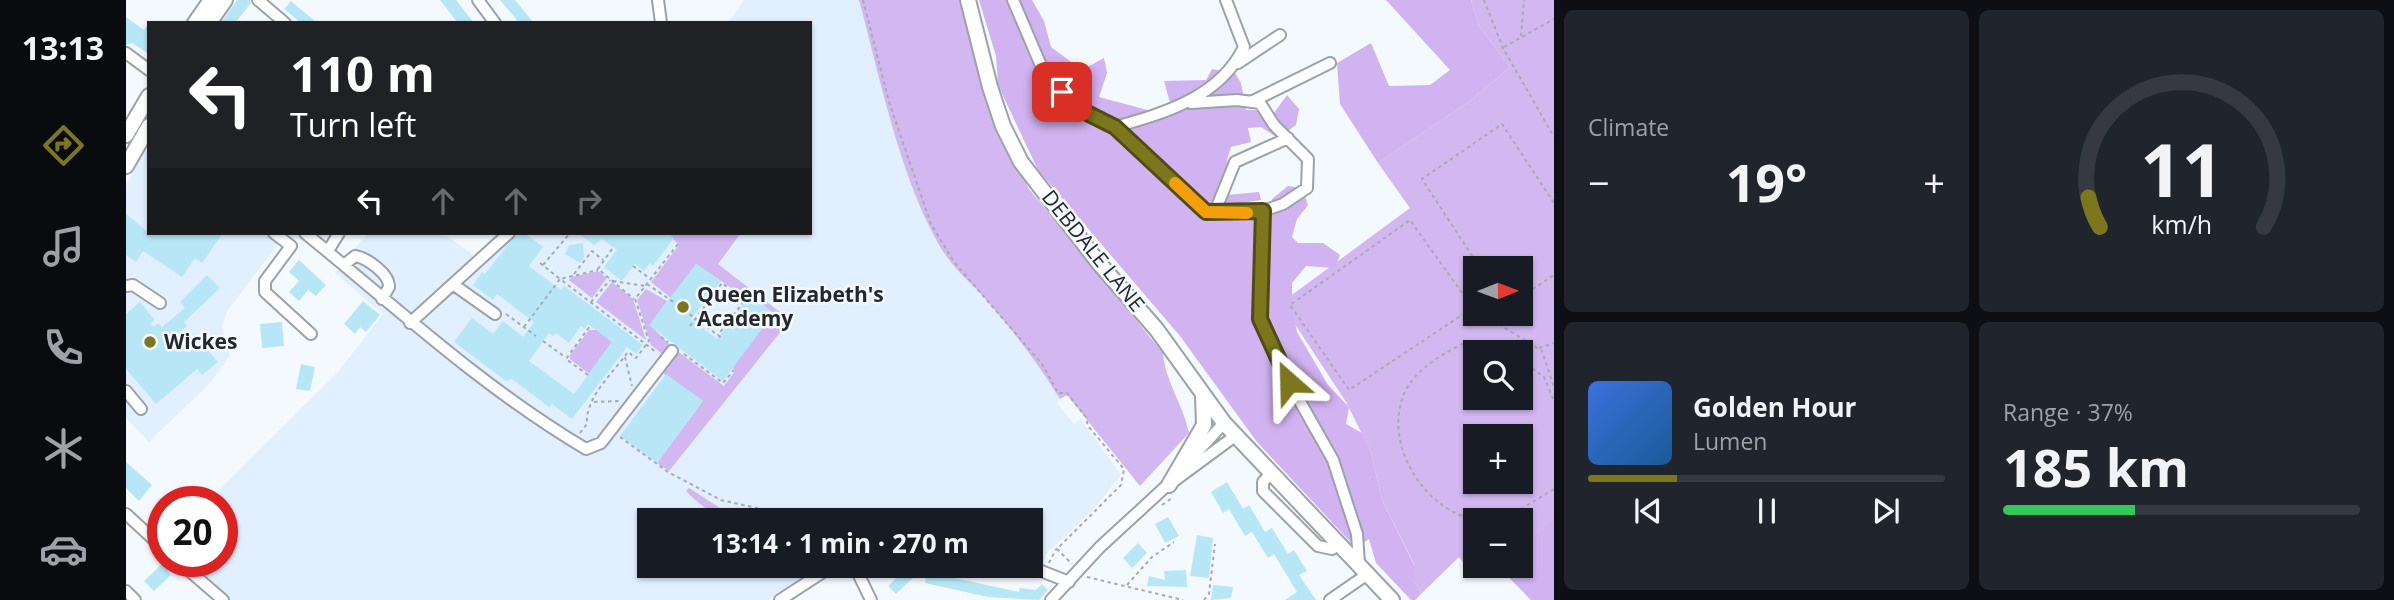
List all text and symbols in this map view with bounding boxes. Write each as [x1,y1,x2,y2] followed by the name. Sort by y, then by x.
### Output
[22,26,104,69] text: 13:13
[290,40,435,106] text: 110 m
[175,49,266,140] icon: left
[1032,62,1092,122] pin
[1043,73,1081,111] icon: arrive
[290,103,416,146] text: Turn left
[1588,111,1669,143] text: Climate
[2140,119,2223,218] text: 11
[39,121,88,170] icon: directions
[1726,146,1807,217] text: 19°
[1588,156,1610,208] text: −
[1923,156,1945,208] text: +
[351,182,389,220] icon: left
[424,182,462,220] icon: ahead
[497,182,535,220] icon: ahead
[570,182,608,220] icon: right
[1036,184,1151,317] street label: DEBDALE LANE
[2151,207,2212,241] text: km/h
[39,222,88,271] icon: music
[1463,256,1533,326] north arrow
[1463,256,1533,578] map controls
[697,280,884,332] place label: Queen Elizabeth's Academy
[675,299,691,315] marker: Queen Elizabeth's Academy
[39,323,88,372] icon: phone
[164,327,237,355] place label: Wickes
[142,334,158,350] marker: Wickes
[1463,340,1533,410] button: search
[1252,345,1326,419] position arrow
[1693,389,1856,425] text: Golden Hour
[2003,396,2133,428] text: Range · 37%
[39,424,88,473] icon: climate
[1463,424,1533,494] button: +
[1693,425,1767,457] text: Lumen
[2003,431,2189,502] text: 185 km
[147,486,238,577] speed limit sign: 20
[1629,492,1667,530] icon: previous
[1748,492,1786,530] icon: pause
[1867,492,1905,530] icon: next
[1463,508,1533,578] button: −
[39,525,88,574] icon: car
[711,525,969,561] text: 13:14 · 1 min · 270 m

